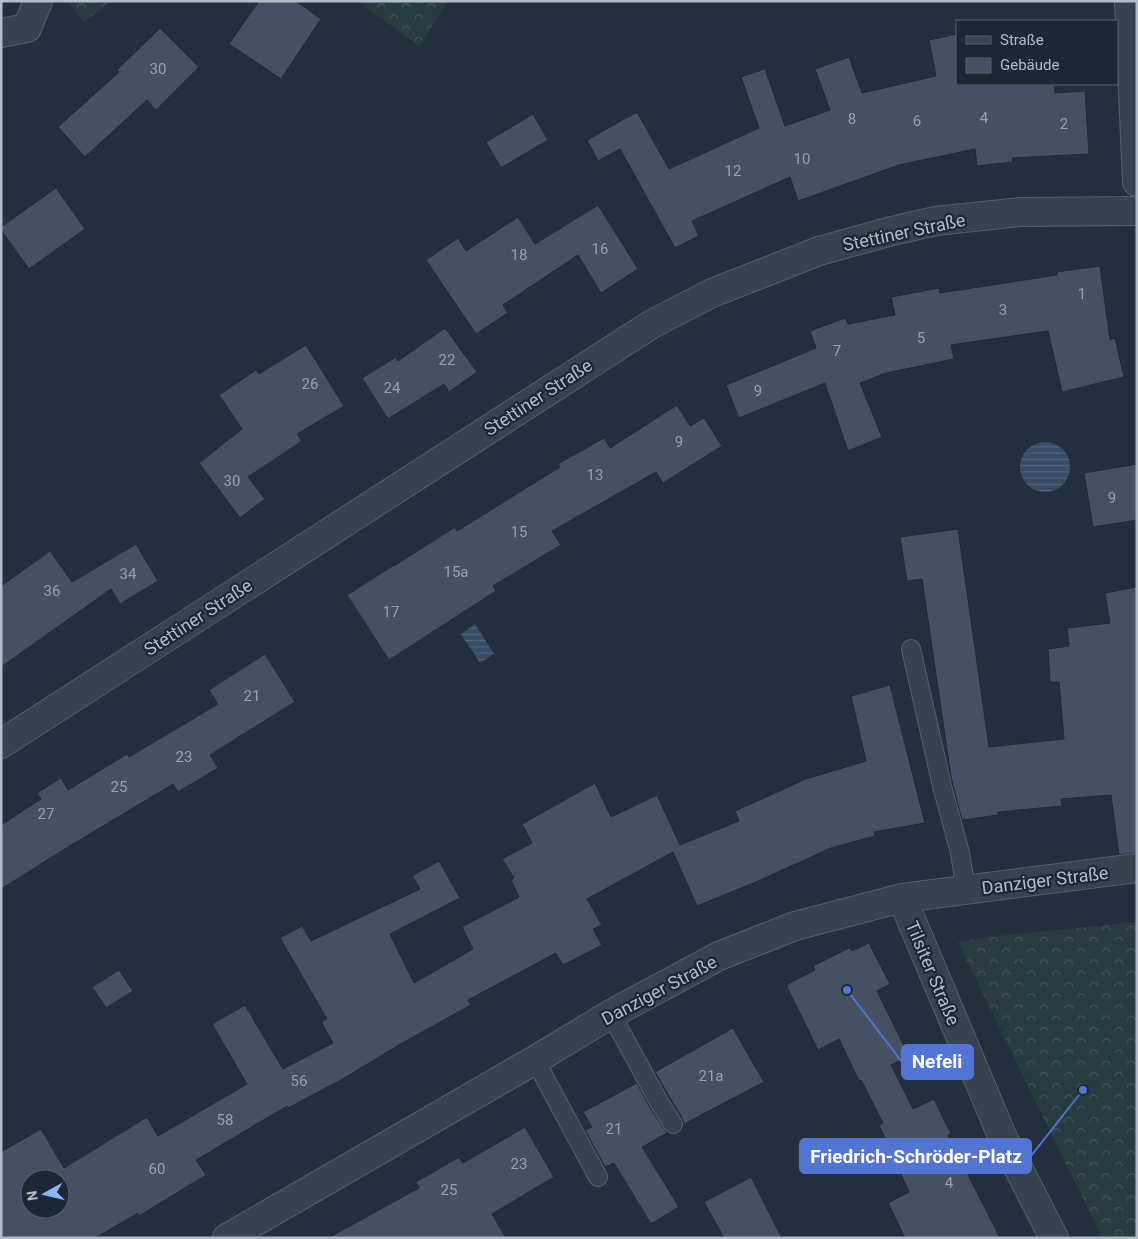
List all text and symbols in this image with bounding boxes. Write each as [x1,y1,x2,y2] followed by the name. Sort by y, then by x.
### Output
[956,20,1118,85] legend
[1000,31,1044,49] text: Straße
[1000,56,1059,74] text: Gebäude
[150,60,166,78] house number: 30
[980,109,989,127] house number: 4
[848,110,856,128] house number: 8
[913,112,921,130] house number: 6
[1060,115,1068,133] house number: 2
[794,150,810,168] house number: 10
[725,162,741,180] house number: 12
[841,209,967,255] street label: Stettiner Straße
[592,240,608,258] house number: 16
[511,246,527,264] house number: 18
[1078,285,1086,303] house number: 1
[999,301,1007,319] house number: 3
[917,329,925,347] house number: 5
[833,342,841,360] house number: 7
[439,351,455,369] house number: 22
[480,354,596,440] street label: Stettiner Straße
[302,375,318,393] house number: 26
[384,379,401,397] house number: 24
[754,382,762,400] house number: 9
[675,433,683,451] house number: 9
[587,466,603,484] house number: 13
[224,472,240,490] house number: 30
[1108,489,1116,507] house number: 9
[511,523,527,541] house number: 15
[443,563,469,581] house number: 15a
[120,565,137,583] house number: 34
[140,574,256,660] street label: Stettiner Straße
[44,582,60,600] house number: 36
[383,603,399,621] house number: 17
[244,687,260,705] house number: 21
[176,748,192,766] house number: 23
[111,778,127,796] house number: 25
[38,805,54,823] house number: 27
[980,862,1110,898] street label: Danziger Straße
[902,918,964,1028] street label: Tilsiter Straße
[598,951,720,1029] street label: Danziger Straße
[902,1045,973,1079] callout: Nefeli
[912,1050,962,1073] text: Nefeli
[698,1067,724,1085] house number: 21a
[291,1072,307,1090] house number: 56
[217,1111,233,1129] house number: 58
[606,1120,622,1138] house number: 21
[800,1139,1031,1173] callout: Friedrich-Schröder-Platz
[810,1145,1022,1168] text: Friedrich-Schröder-Platz
[511,1155,527,1173] house number: 23
[149,1160,165,1178] house number: 60
[20,1169,70,1219] north arrow
[945,1174,954,1192] house number: 4
[441,1181,457,1199] house number: 25
[24,1190,41,1202] text: N

